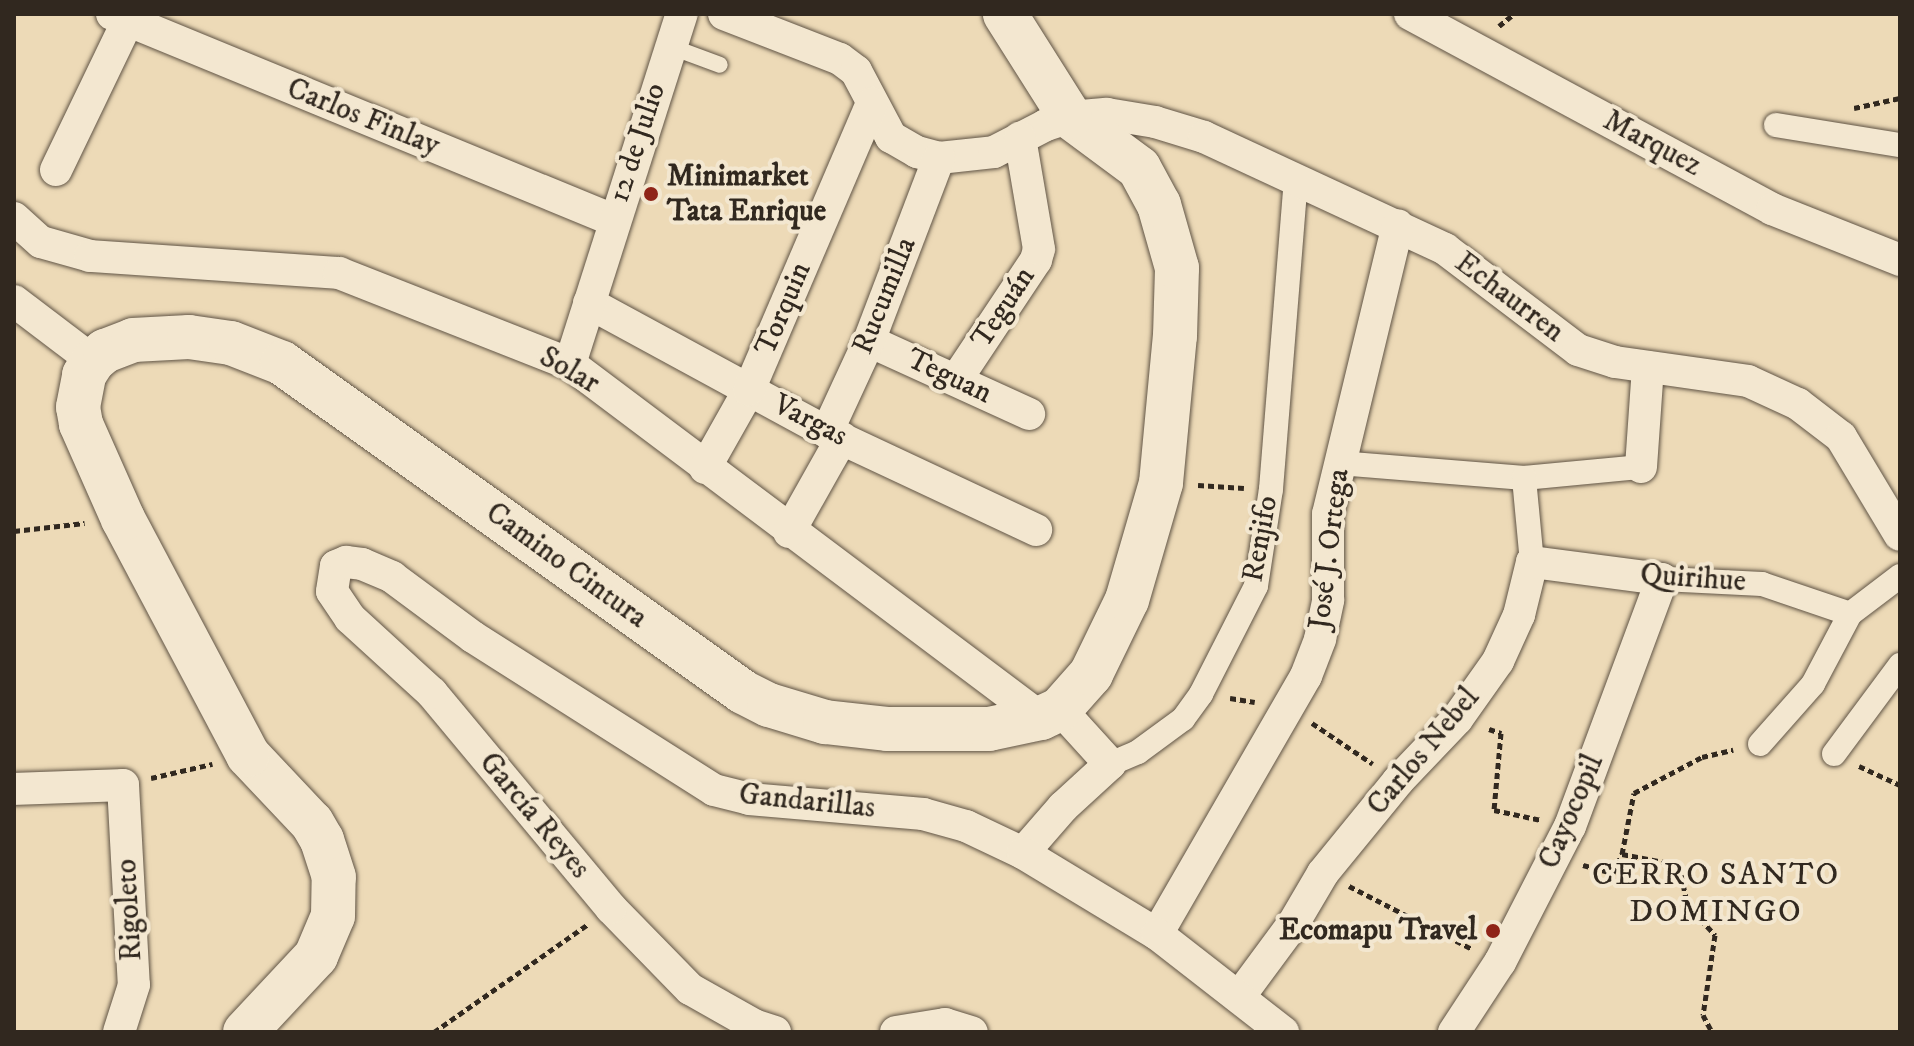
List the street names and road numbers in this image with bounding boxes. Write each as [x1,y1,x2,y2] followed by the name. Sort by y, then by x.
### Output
[281,71,445,165] street label: Carlos Finlay
[602,79,674,207] street label: 12 de Julio
[1597,103,1707,185] street label: Marquez
[845,232,925,360] street label: Rucumilla
[1447,245,1571,351] street label: Echaurren
[748,257,820,361] street label: Torquin
[964,261,1044,355] street label: Teguán
[533,340,605,402] street label: Solar
[901,342,997,412] street label: Teguan
[767,387,853,455] street label: Vargas
[1302,467,1358,631] street label: José J. Ortega
[1236,493,1286,585] street label: Renjifo
[478,495,654,637] street label: Camino Cintura
[1639,557,1747,601] street label: Quirihue
[1360,681,1488,823] street label: Carlos Nebel
[471,746,597,886] street label: García Reyes
[1532,749,1612,875] street label: Cayocopil
[737,777,877,827] street label: Gandarillas
[109,858,151,962] street label: Rigoleto

